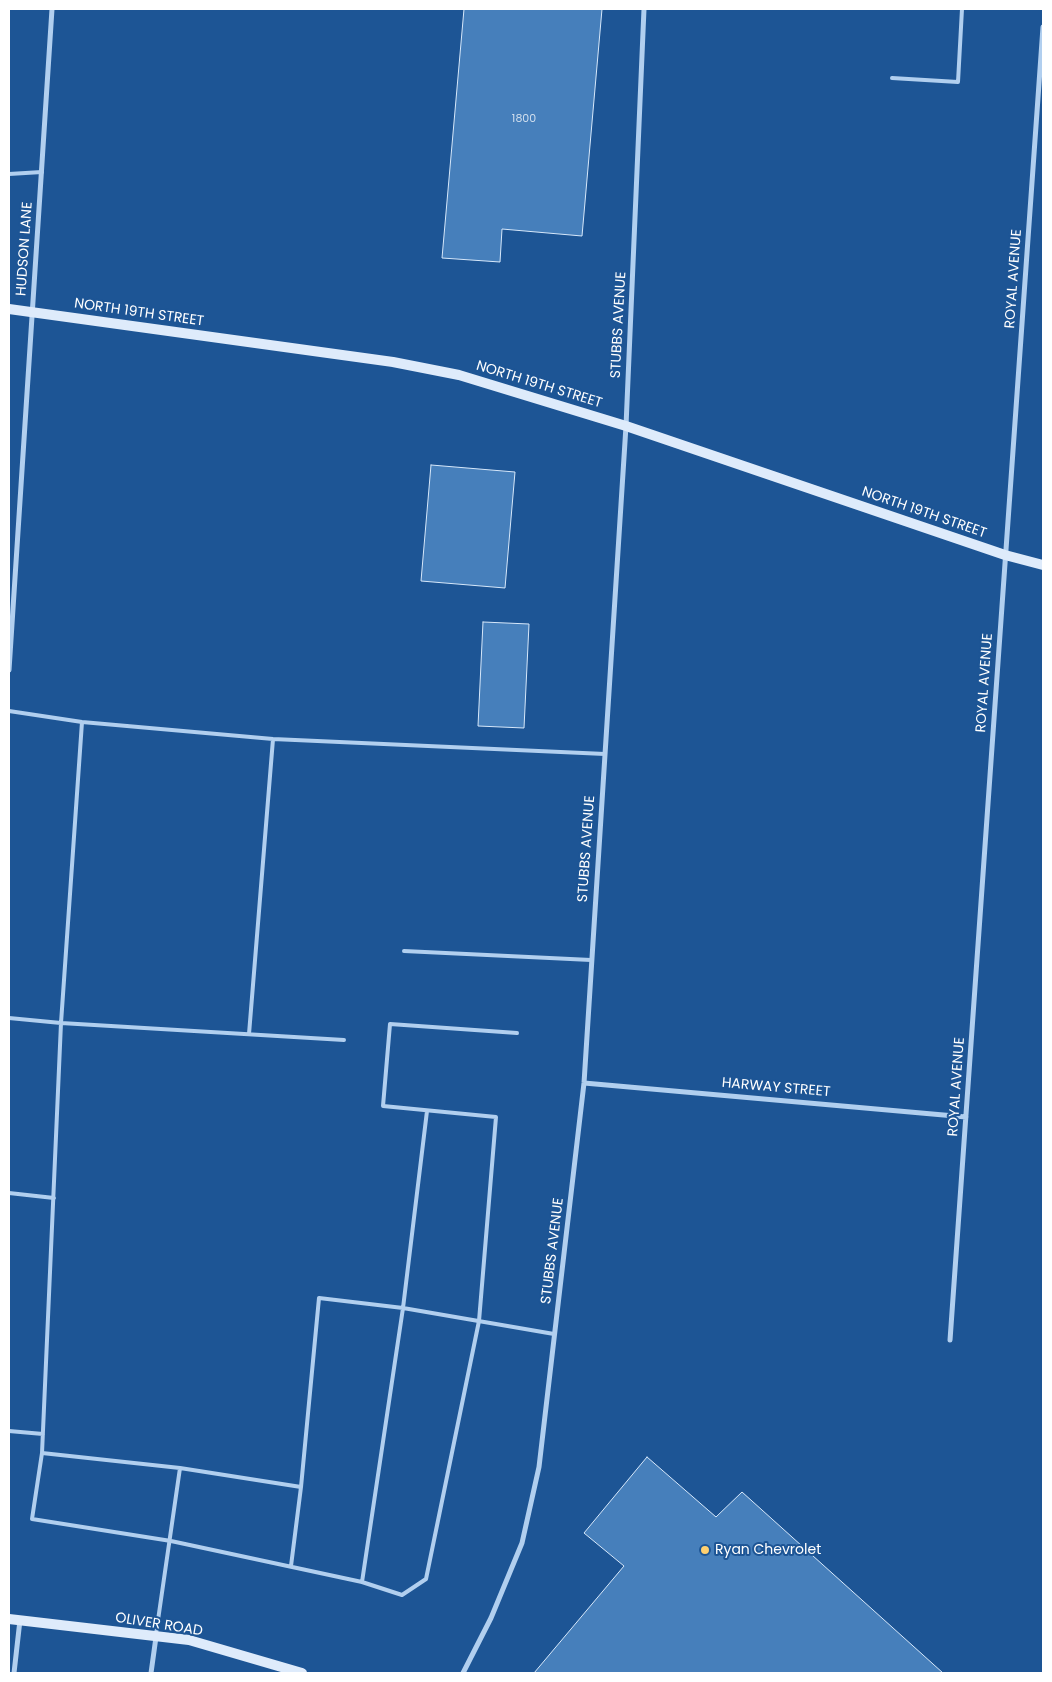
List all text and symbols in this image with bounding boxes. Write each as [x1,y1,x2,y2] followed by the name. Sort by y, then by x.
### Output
[512,112,536,126] house number: 1800
[13,201,37,297] street label: HUDSON LANE
[1002,229,1026,329] street label: ROYAL AVENUE
[608,271,630,379] street label: STUBBS AVENUE
[73,296,205,330] street label: NORTH 19TH STREET
[474,358,604,412] street label: NORTH 19TH STREET
[859,484,989,542] street label: NORTH 19TH STREET
[973,633,997,733] street label: ROYAL AVENUE
[575,795,599,903] street label: STUBBS AVENUE
[945,1037,969,1137] street label: ROYAL AVENUE
[721,1075,831,1101] street label: HARWAY STREET
[538,1197,568,1305] street label: STUBBS AVENUE
[715,1542,821,1558] place label: Ryan Chevrolet
[699,1544,711,1556] marker: Ryan Chevrolet
[114,1610,204,1640] street label: OLIVER ROAD

